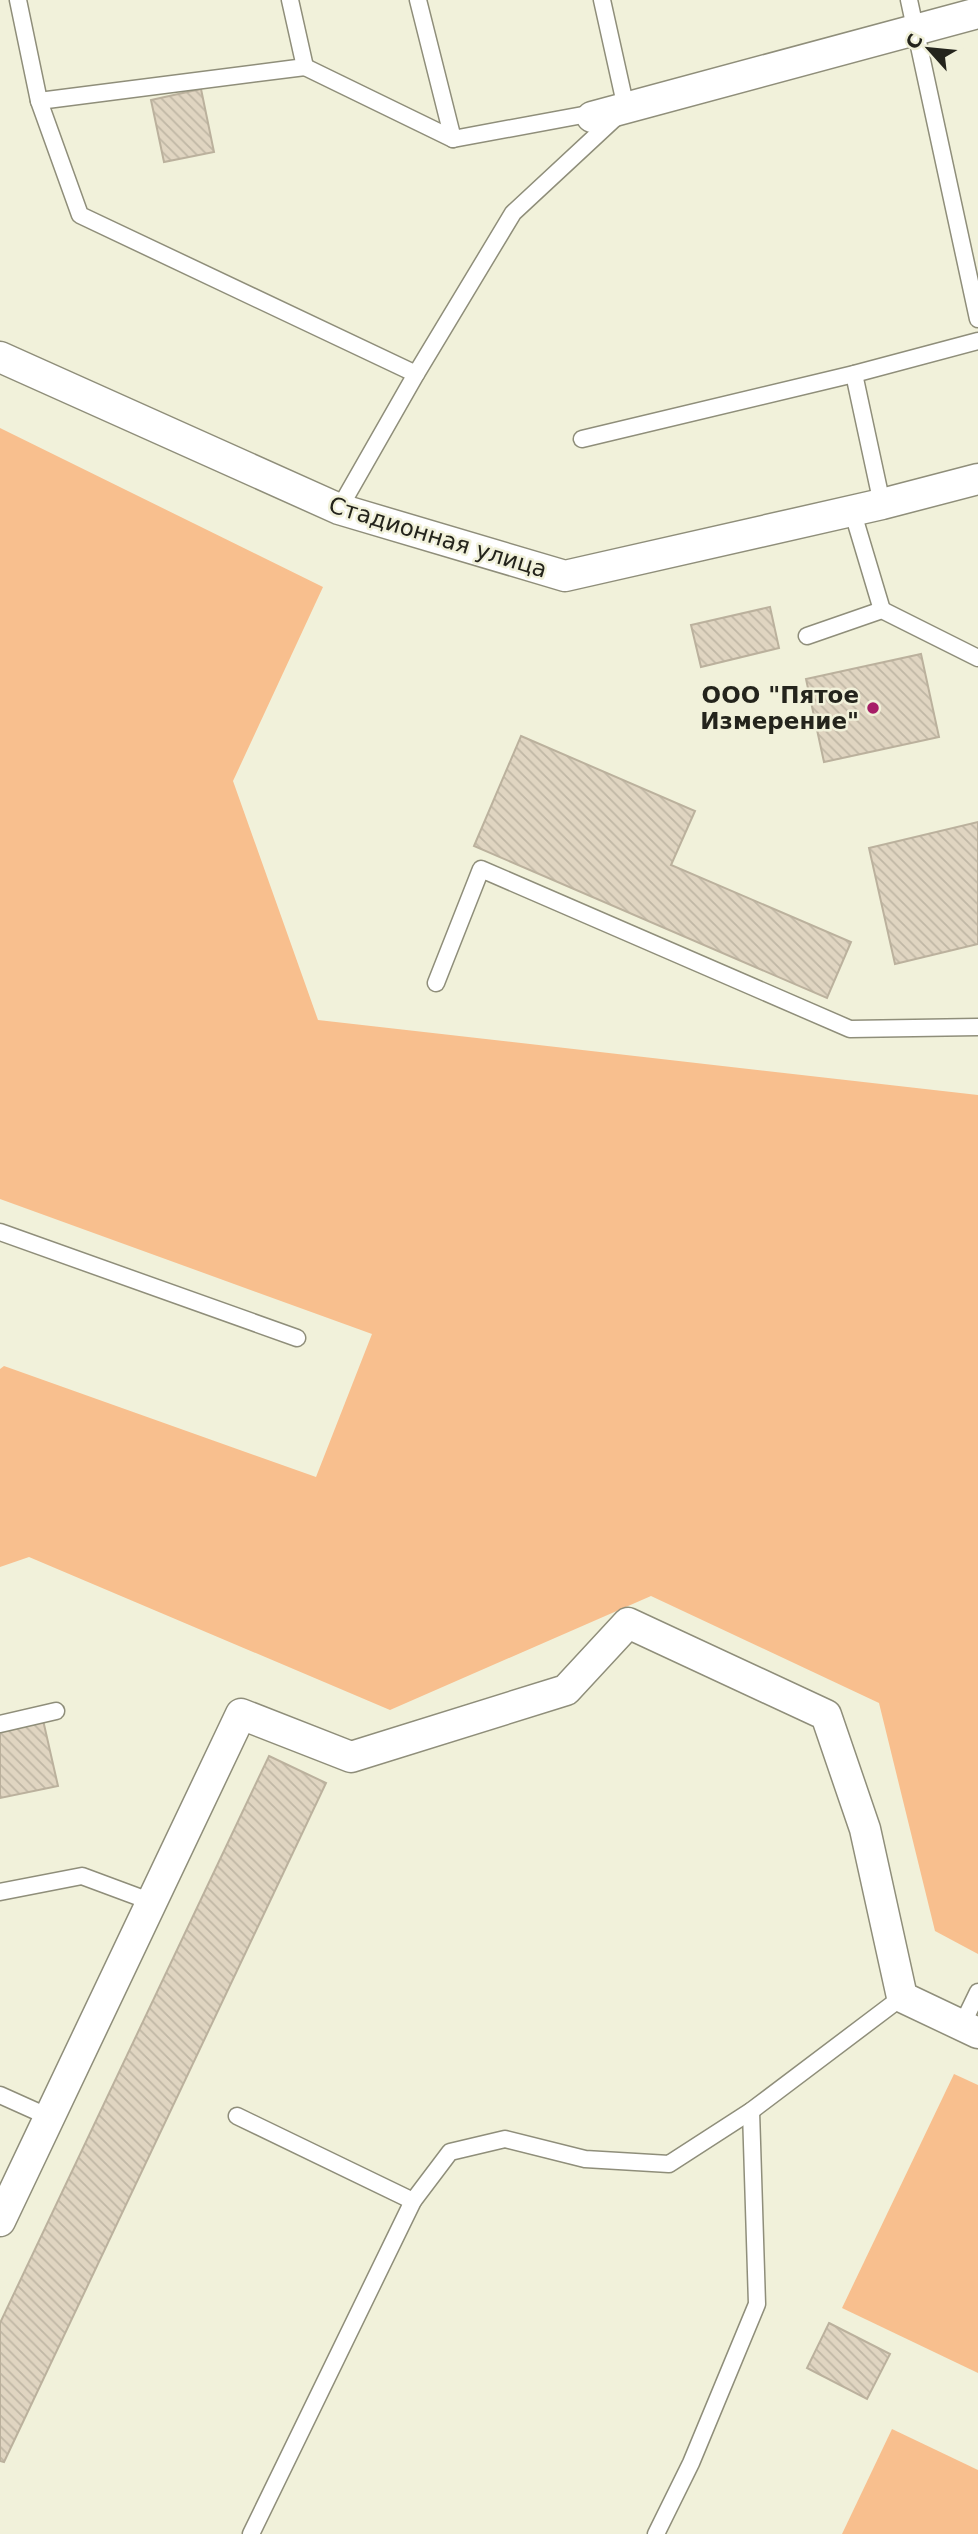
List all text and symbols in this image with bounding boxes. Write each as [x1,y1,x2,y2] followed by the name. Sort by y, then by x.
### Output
[894,14,964,84] north arrow
[901,30,927,52] text: С
[326,491,550,583] street label: Стадионная улица
[700,682,859,734] place label: ООО "Пятое Измерение"
[865,700,881,716] marker: ООО "Пятое Измерение"

